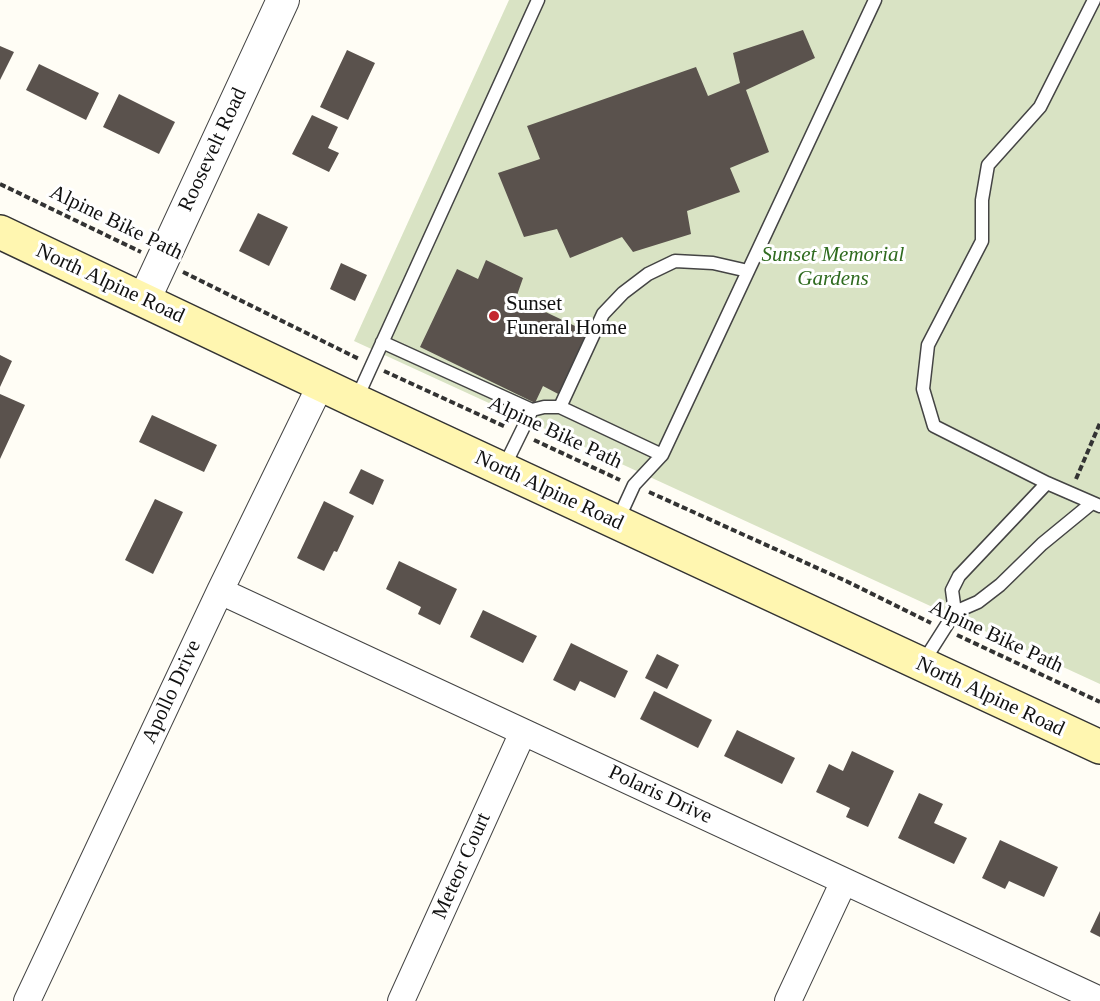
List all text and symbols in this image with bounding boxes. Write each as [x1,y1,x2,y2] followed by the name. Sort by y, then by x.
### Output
[173,84,253,216] street label: Roosevelt Road
[45,180,187,266] street label: Alpine Bike Path
[32,239,188,329] street label: North Alpine Road
[762,242,904,292] park label: Sunset Memorial Gardens
[506,291,627,341] place label: Sunset Funeral Home
[487,309,501,323] marker: Sunset Funeral Home
[484,391,626,475] street label: Alpine Bike Path
[471,446,627,536] street label: North Alpine Road
[925,595,1067,679] street label: Alpine Bike Path
[137,636,207,748] street label: Apollo Drive
[912,652,1068,742] street label: North Alpine Road
[604,760,716,830] street label: Polaris Drive
[427,809,497,923] street label: Meteor Court

